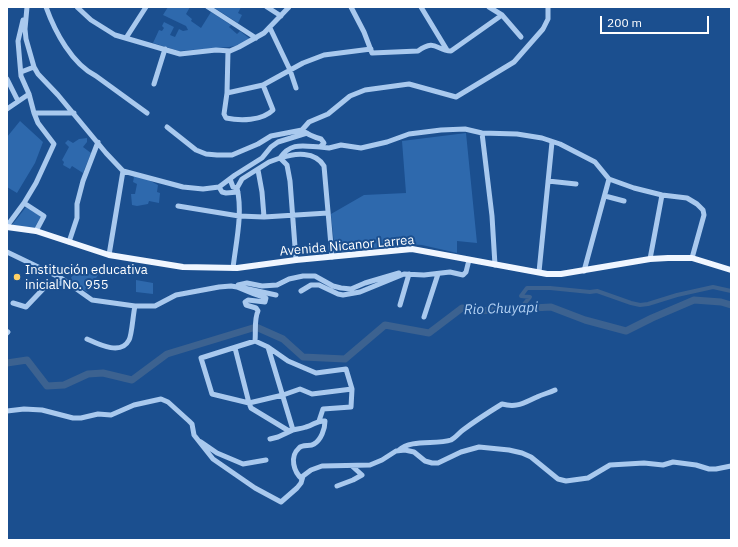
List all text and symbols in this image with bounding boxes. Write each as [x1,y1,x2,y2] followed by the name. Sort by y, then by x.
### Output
[602,8,711,34] scale bar
[607,15,642,30] text: 200 m
[279,232,415,260] street label: Avenida Nicanor Larrea
[25,262,148,293] place label: Institución educativa inicial No. 955
[12,272,22,282] marker: Institución educativa inicial No. 955
[464,299,538,319] water label: Rio Chuyapi

